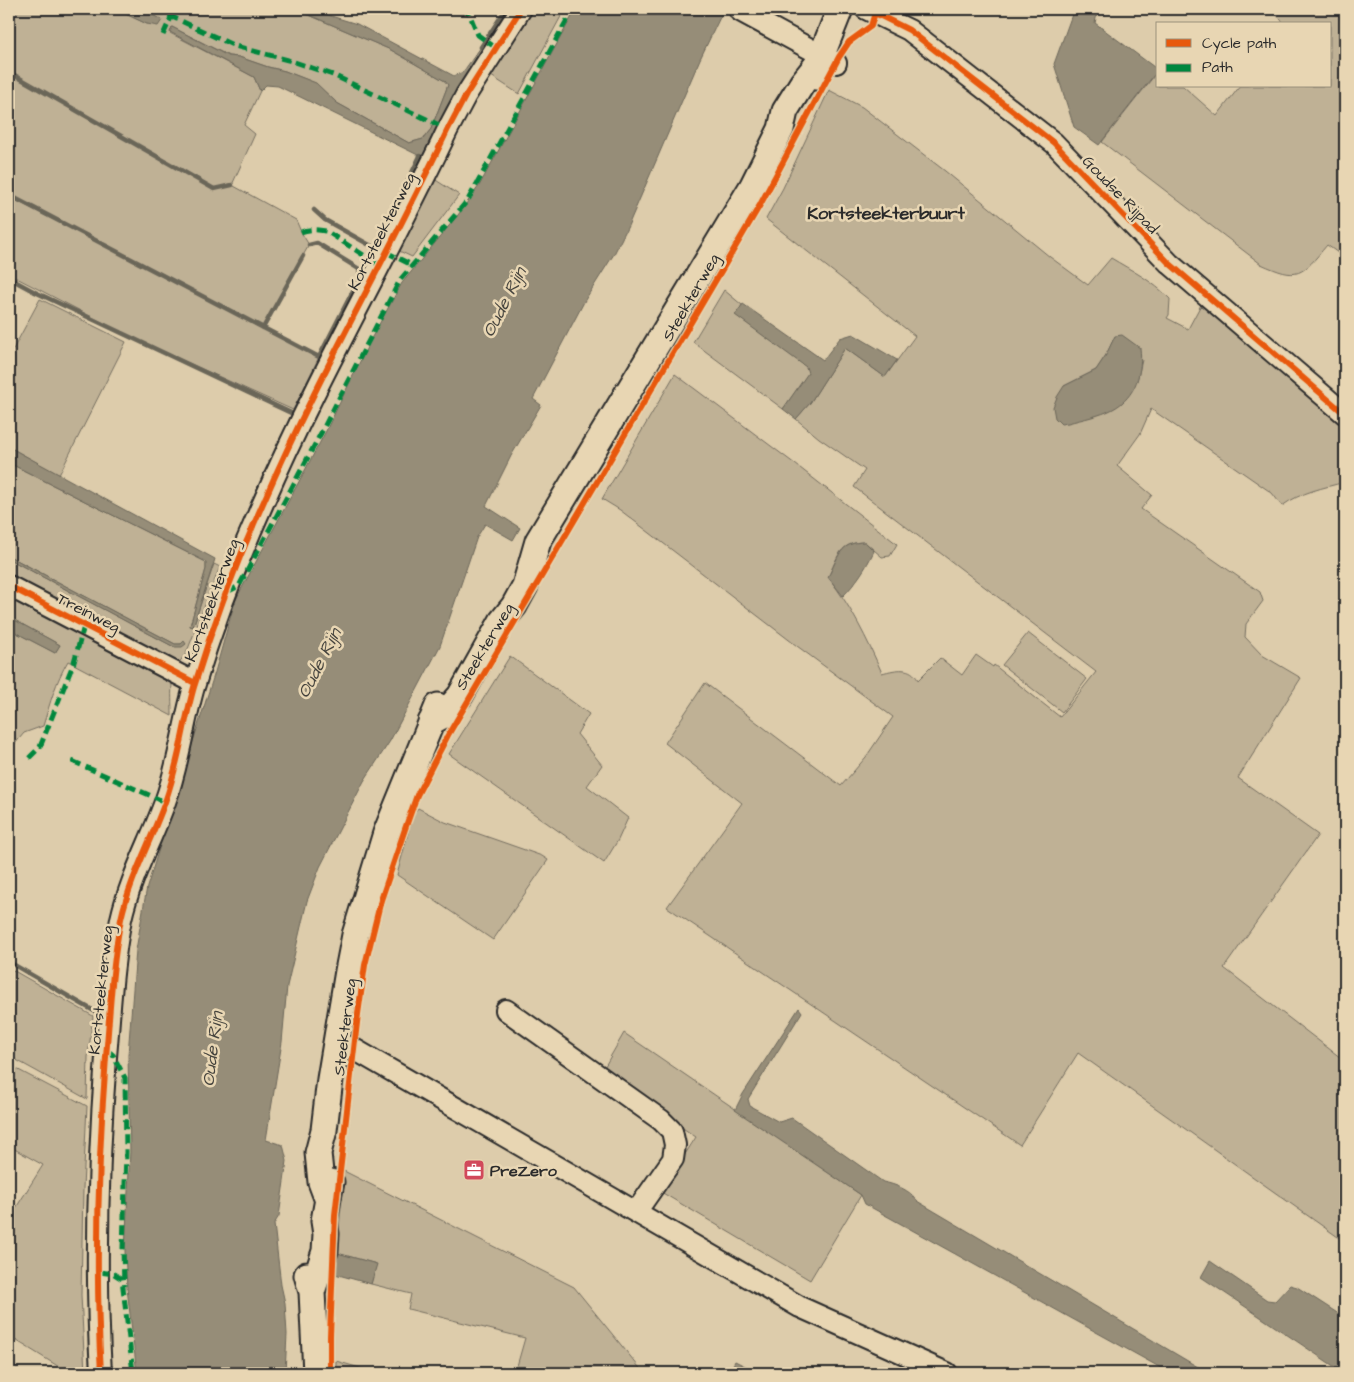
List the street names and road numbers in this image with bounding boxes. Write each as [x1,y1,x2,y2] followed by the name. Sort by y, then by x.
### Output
[1077,151,1163,239] street label: Goudse Rijpad
[343,169,422,295] street label: Kortsteekterweg
[657,250,726,346] street label: Steekterweg
[179,536,245,665] street label: Kortsteekterweg
[53,588,124,639] street label: Treinweg
[450,599,520,695] street label: Steekterweg
[83,925,120,1056] street label: Kortsteekterweg
[328,977,363,1077] street label: Steekterweg

